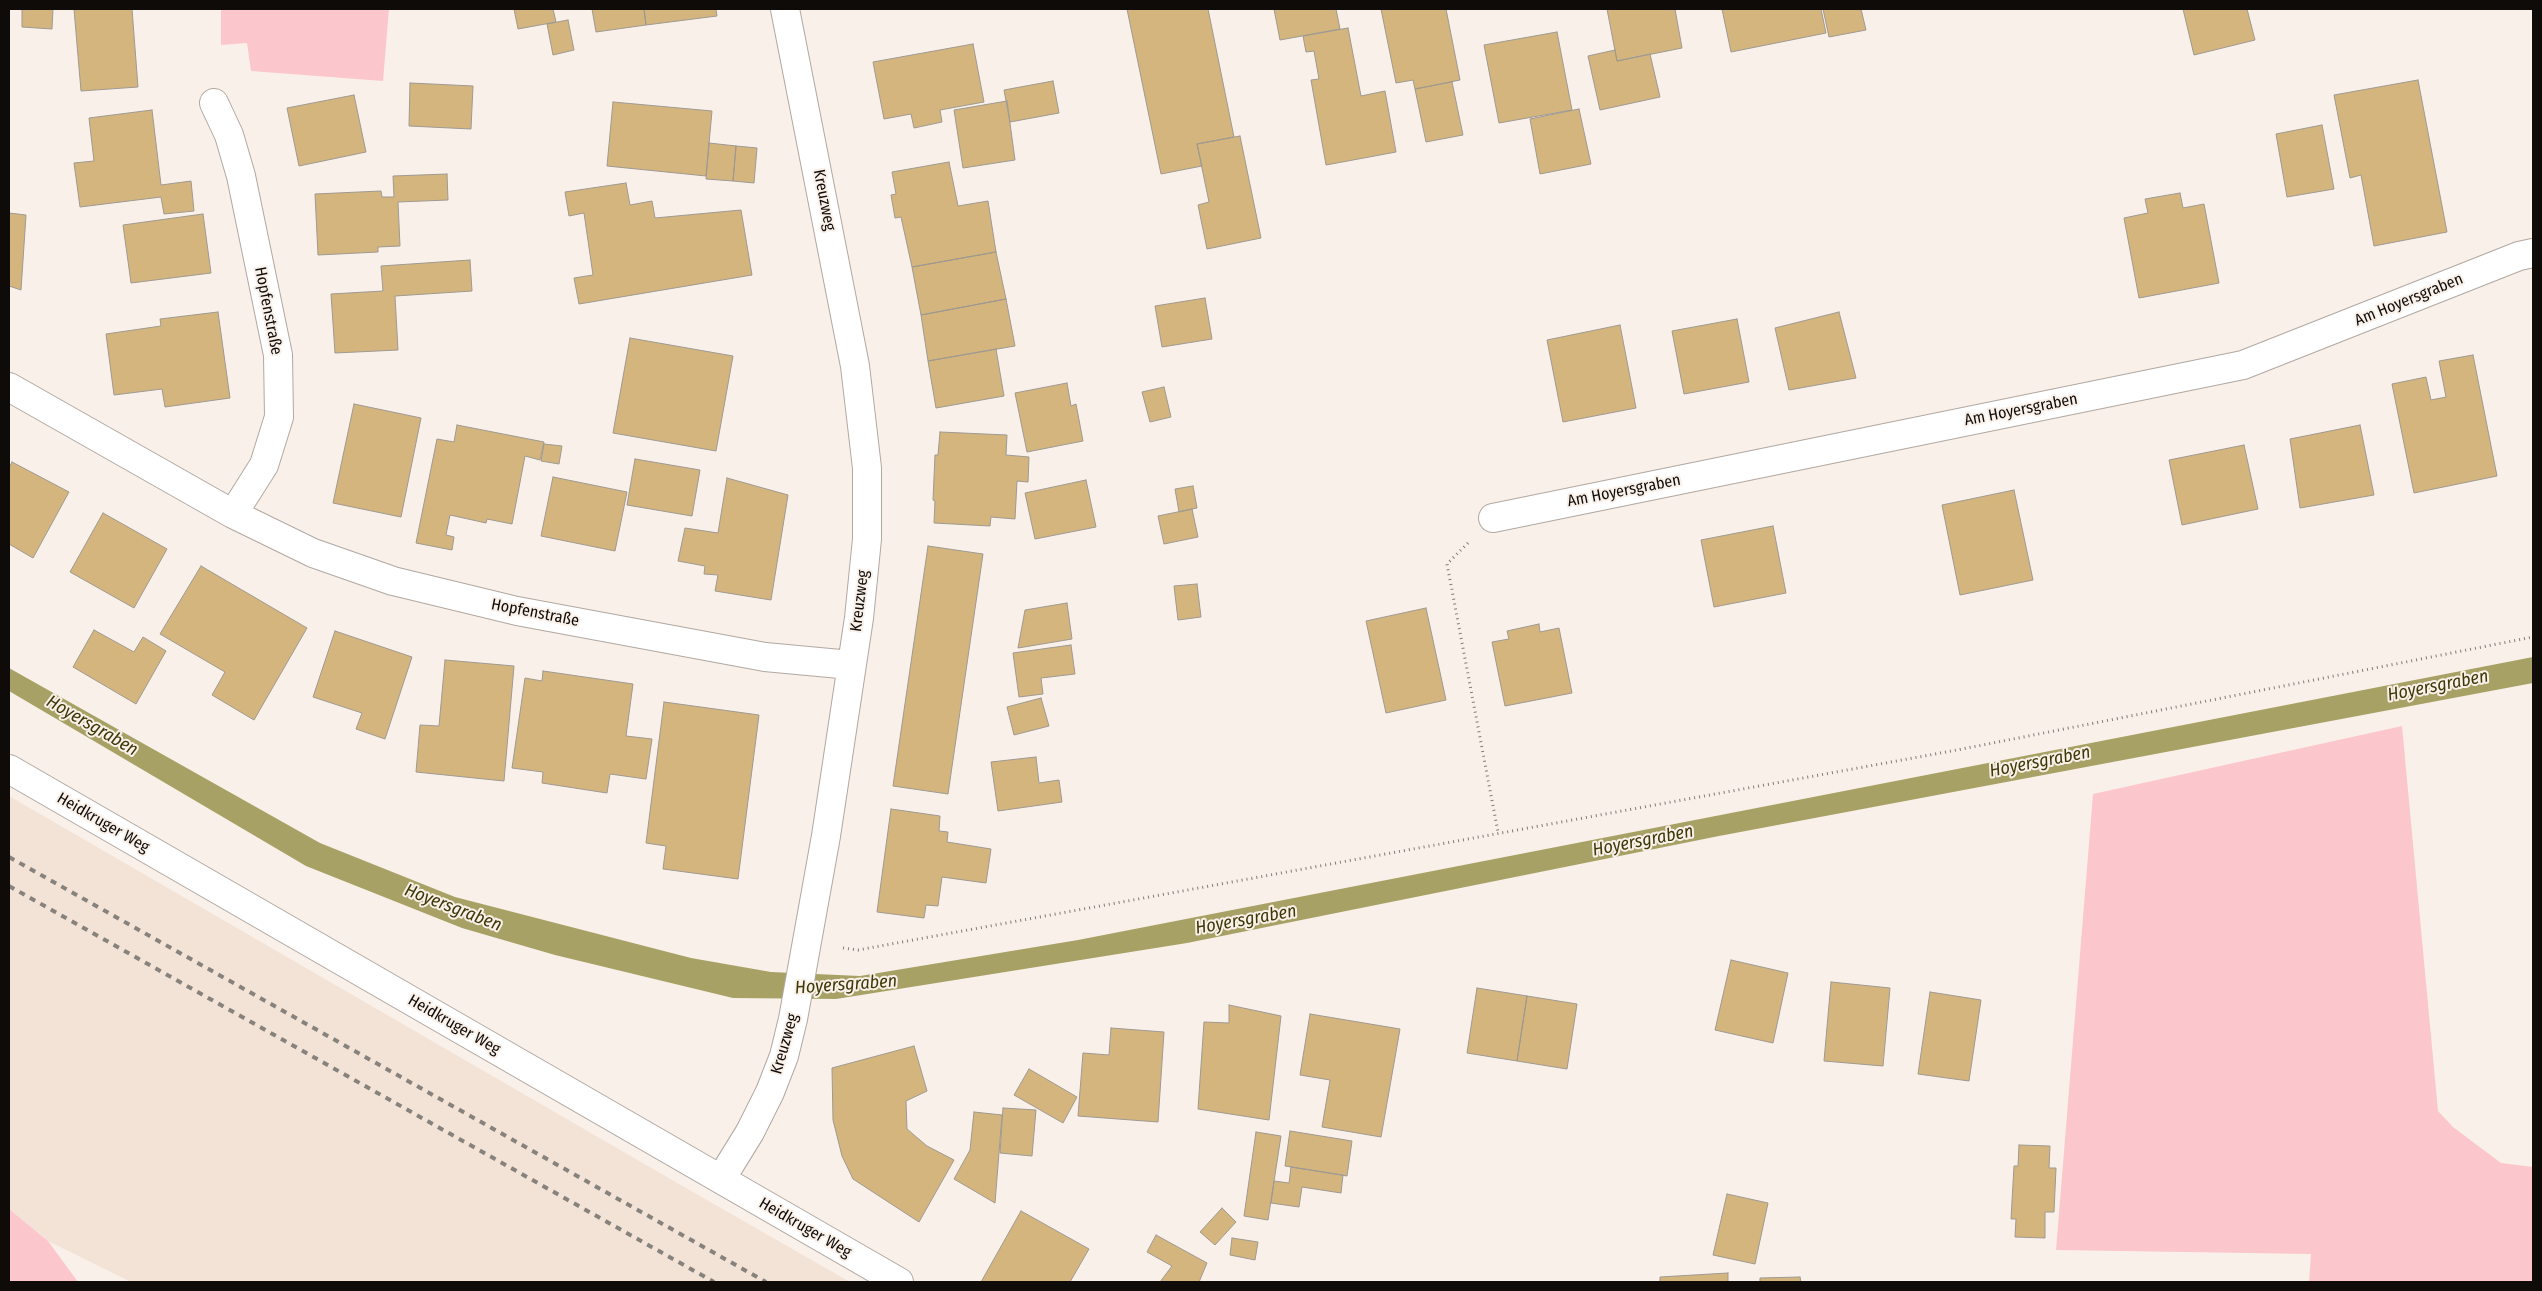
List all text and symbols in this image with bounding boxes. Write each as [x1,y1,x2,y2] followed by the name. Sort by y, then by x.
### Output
[809,168,839,232] street label: Kreuzweg
[250,265,286,357] street label: Hopfenstraße
[2352,270,2466,330] street label: Am Hoyersgraben
[1963,390,2079,430] street label: Am Hoyersgraben
[1566,471,1682,511] street label: Am Hoyersgraben
[847,569,873,633] street label: Kreuzweg
[489,595,581,631] street label: Hopfenstraße
[2386,666,2490,706] water label: Hoyersgraben
[42,691,142,761] water label: Hoyersgraben
[1988,742,2092,782] water label: Hoyersgraben
[53,789,153,857] street label: Heidkruger Weg
[1591,821,1695,861] water label: Hoyersgraben
[401,880,505,936] water label: Hoyersgraben
[1194,900,1298,940] water label: Hoyersgraben
[794,971,898,999] water label: Hoyersgraben
[404,991,504,1059] street label: Heidkruger Weg
[767,1012,803,1076] street label: Kreuzweg
[755,1194,855,1262] street label: Heidkruger Weg

